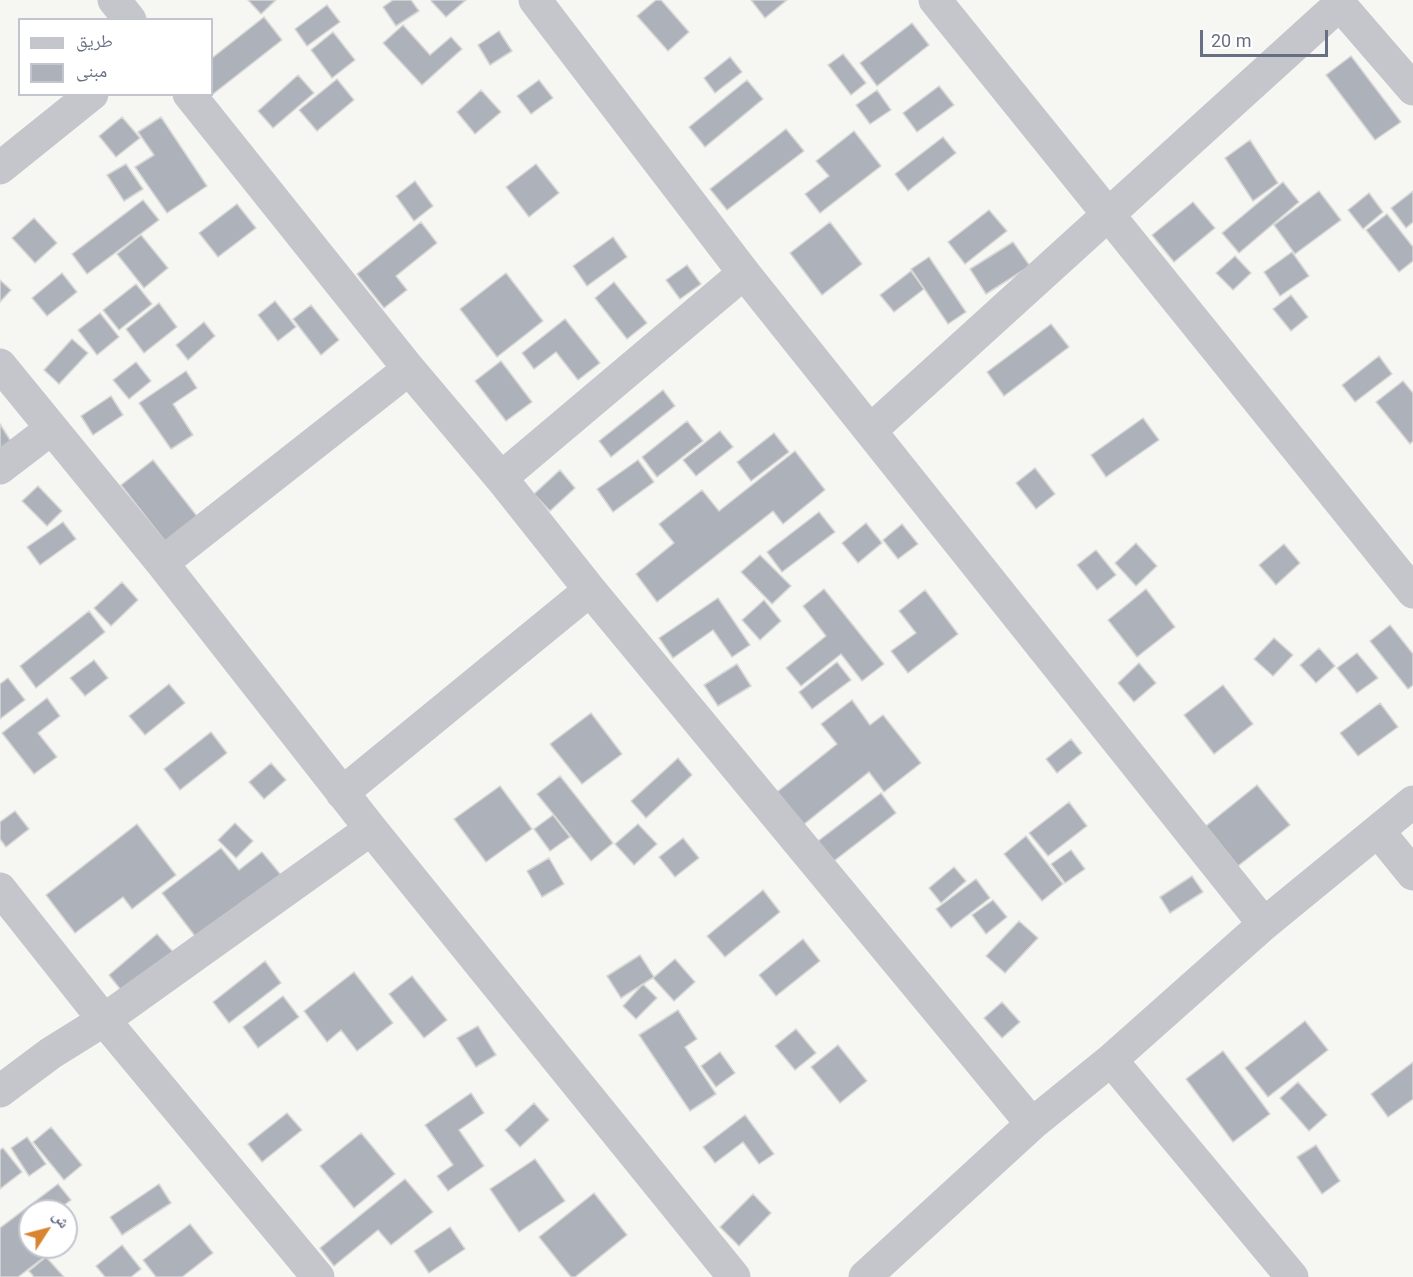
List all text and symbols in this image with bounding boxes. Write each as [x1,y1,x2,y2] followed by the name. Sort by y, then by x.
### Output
[18,18,213,96] legend
[1203,18,1330,56] scale bar
[76,30,113,51] text: طريق
[1211,30,1251,51] text: 20 m
[76,60,107,81] text: مبنى
[18,1199,78,1259] north arrow
[49,1207,74,1232] text: ش

